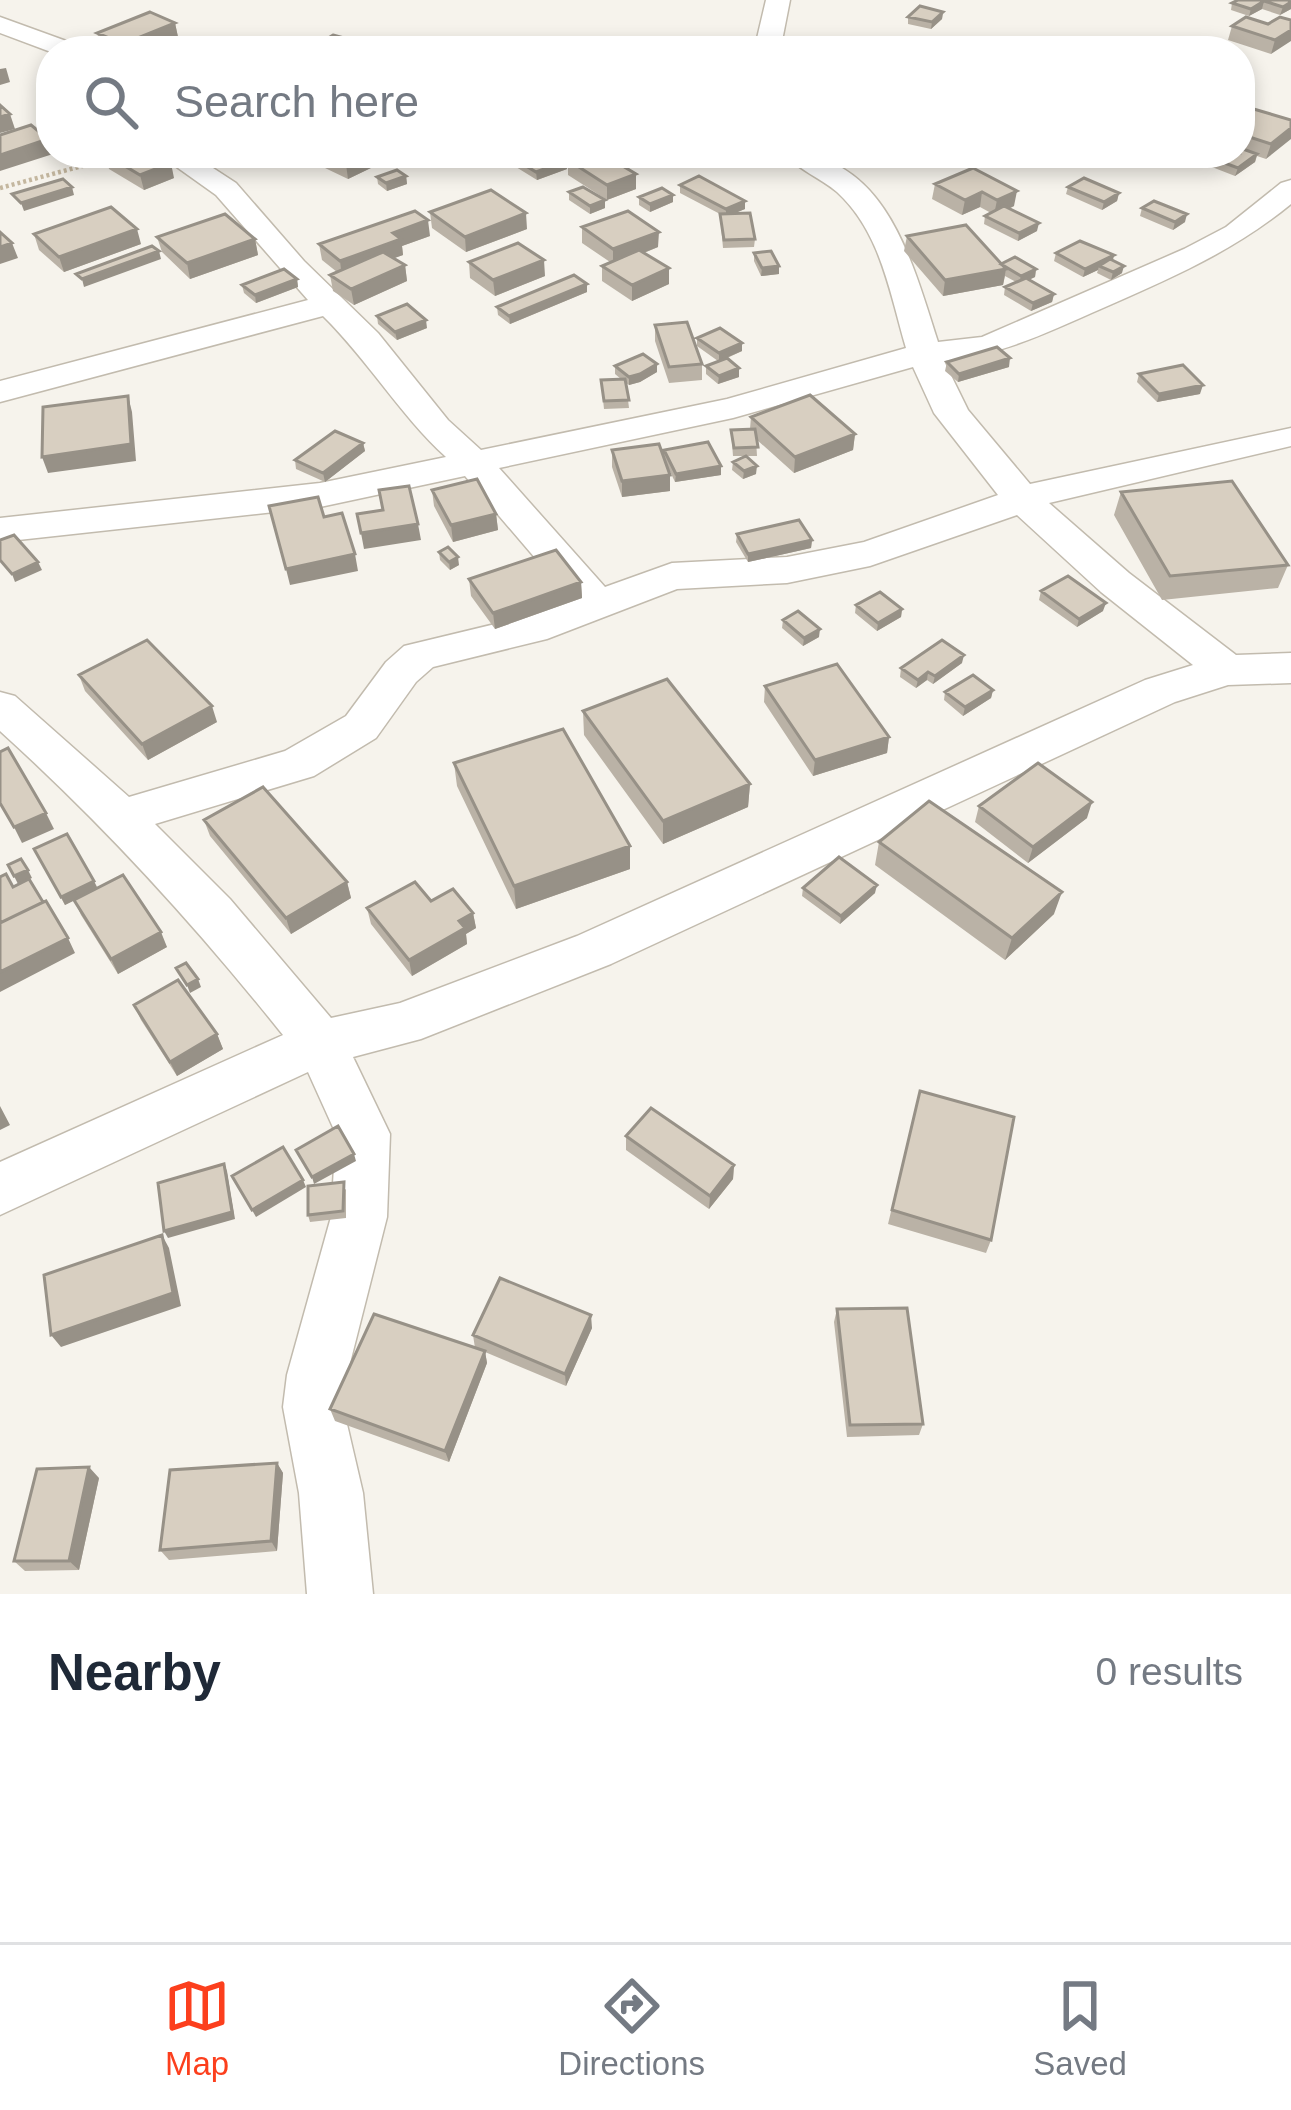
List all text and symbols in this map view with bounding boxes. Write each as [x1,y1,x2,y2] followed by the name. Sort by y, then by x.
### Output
[36,36,1255,168] search box
[78,69,144,135] icon: search
[174,76,419,127] text: Search here
[48,1644,221,1701] text: Nearby
[1096,1650,1243,1693] text: 0 results
[164,1973,230,2083] tab: Map
[558,1973,705,2083] tab: Directions
[1033,1973,1127,2083] tab: Saved

